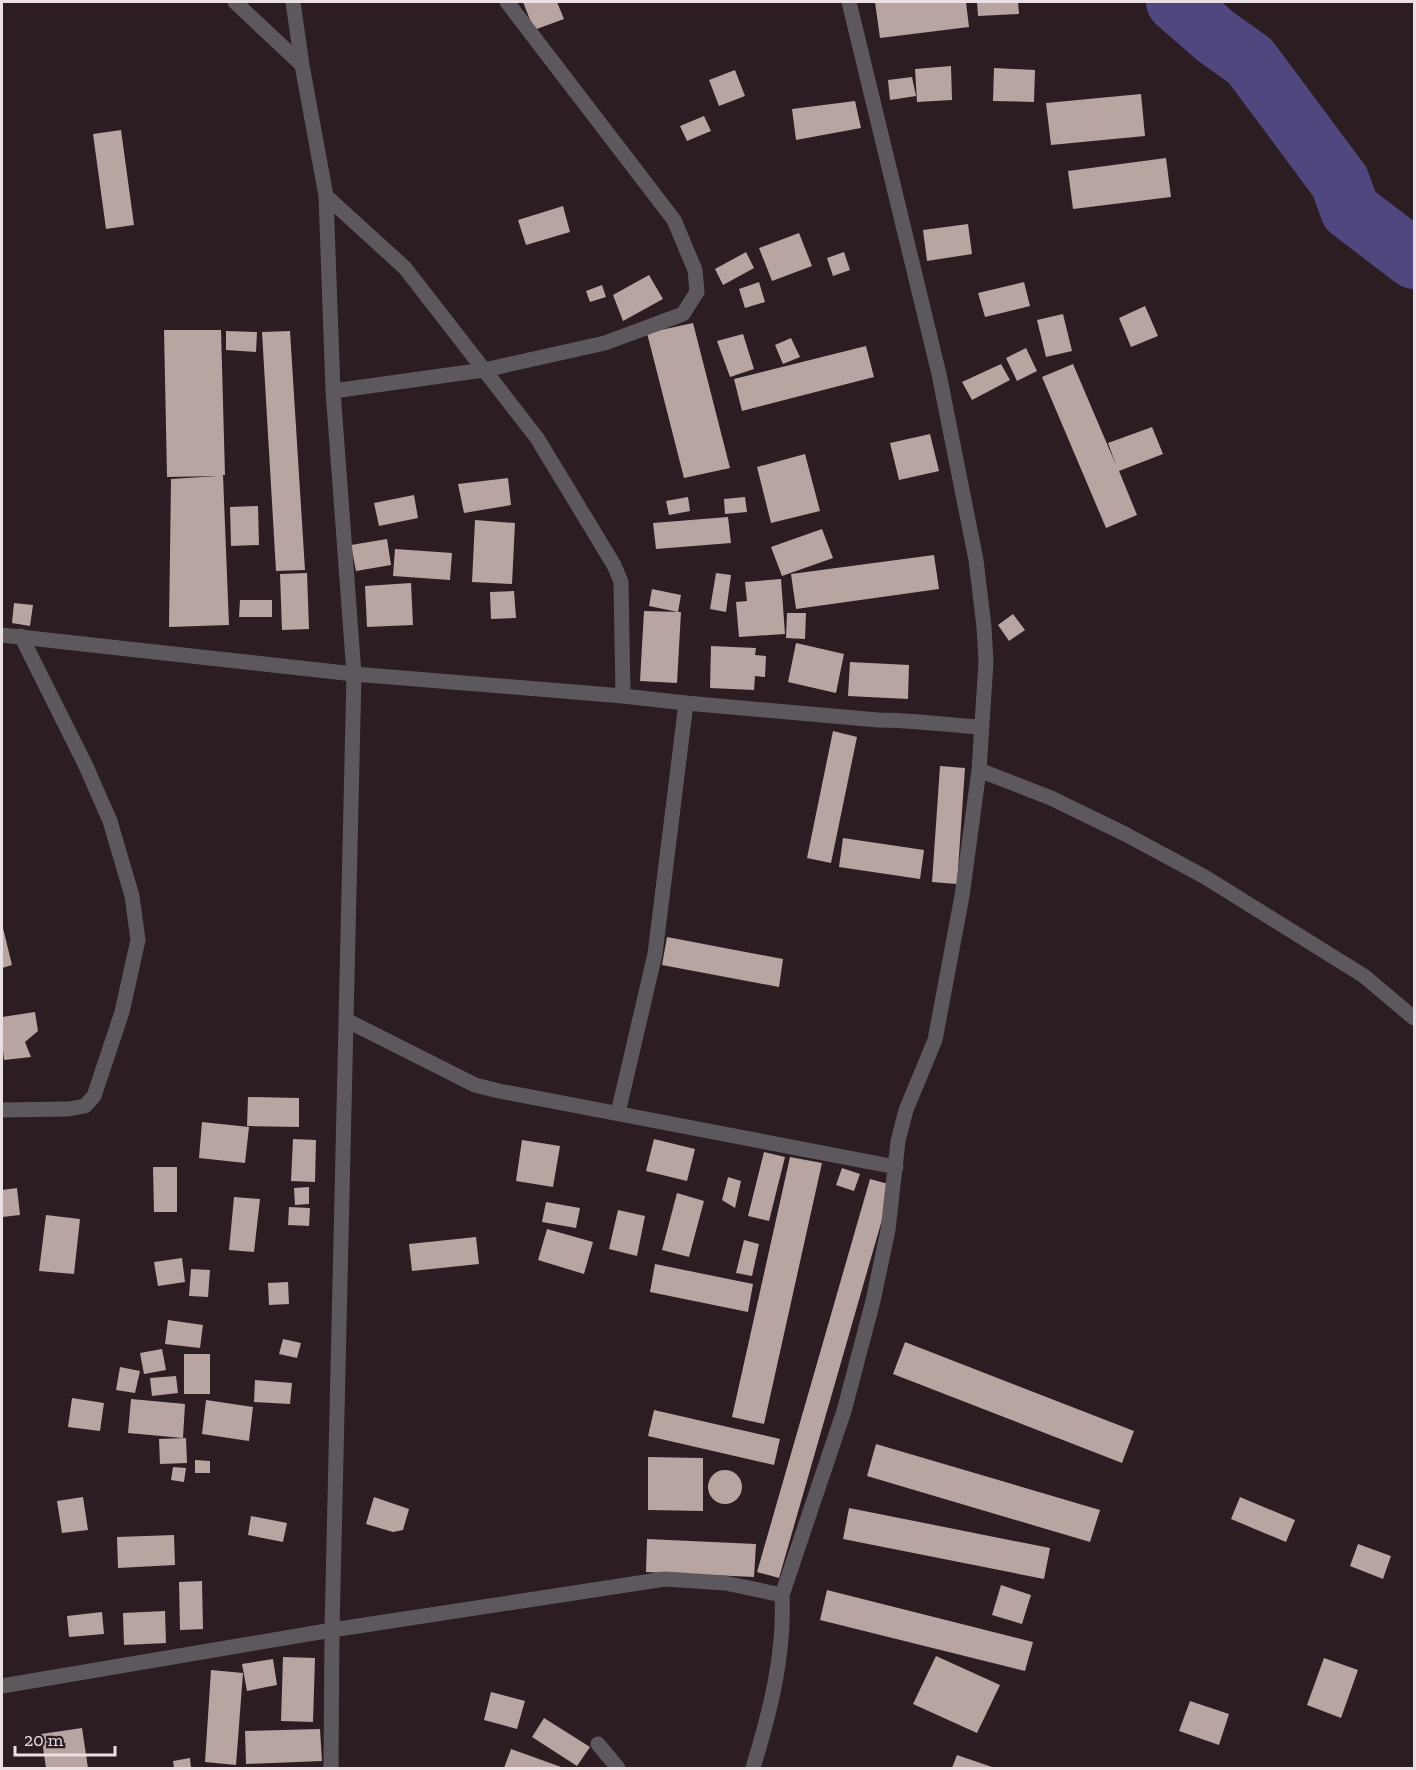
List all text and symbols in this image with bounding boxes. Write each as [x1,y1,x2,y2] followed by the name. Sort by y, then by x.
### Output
[15,1719,116,1757] scale bar
[24,1729,64,1751] text: 20 m

